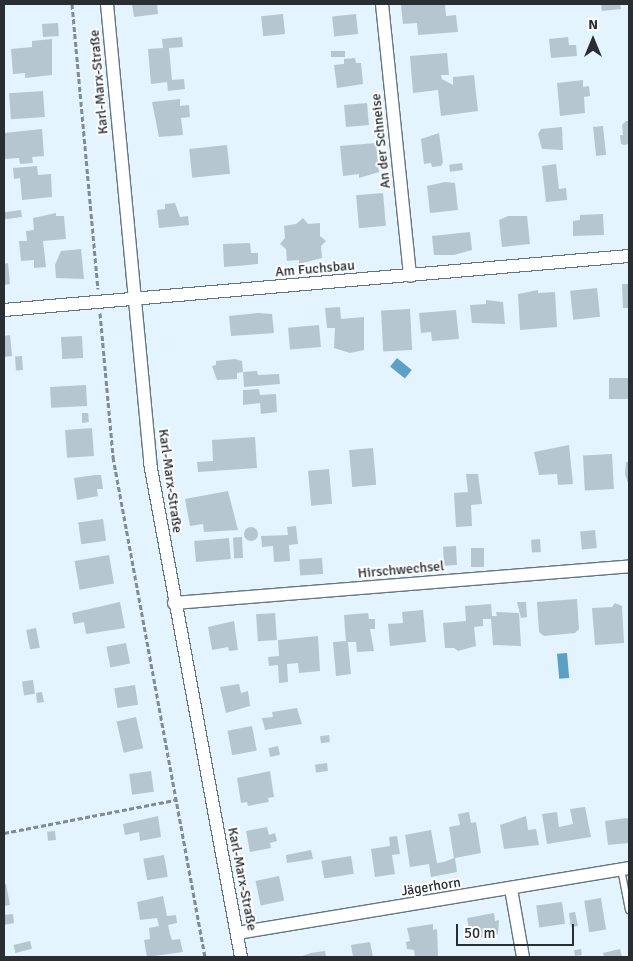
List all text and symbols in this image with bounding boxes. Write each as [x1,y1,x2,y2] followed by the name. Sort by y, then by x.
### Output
[568,15,618,65] north arrow
[588,16,598,33] text: N
[86,29,112,135] street label: Karl-Marx-Straße
[368,93,394,189] street label: An der Schneise
[274,257,356,281] street label: Am Fuchsbau
[154,428,186,534] street label: Karl-Marx-Straße
[357,558,445,582] street label: Hirschwechsel
[224,826,260,932] street label: Karl-Marx-Straße
[400,874,462,900] street label: Jägerhorn
[458,914,576,946] scale bar
[464,924,495,942] text: 50 m

